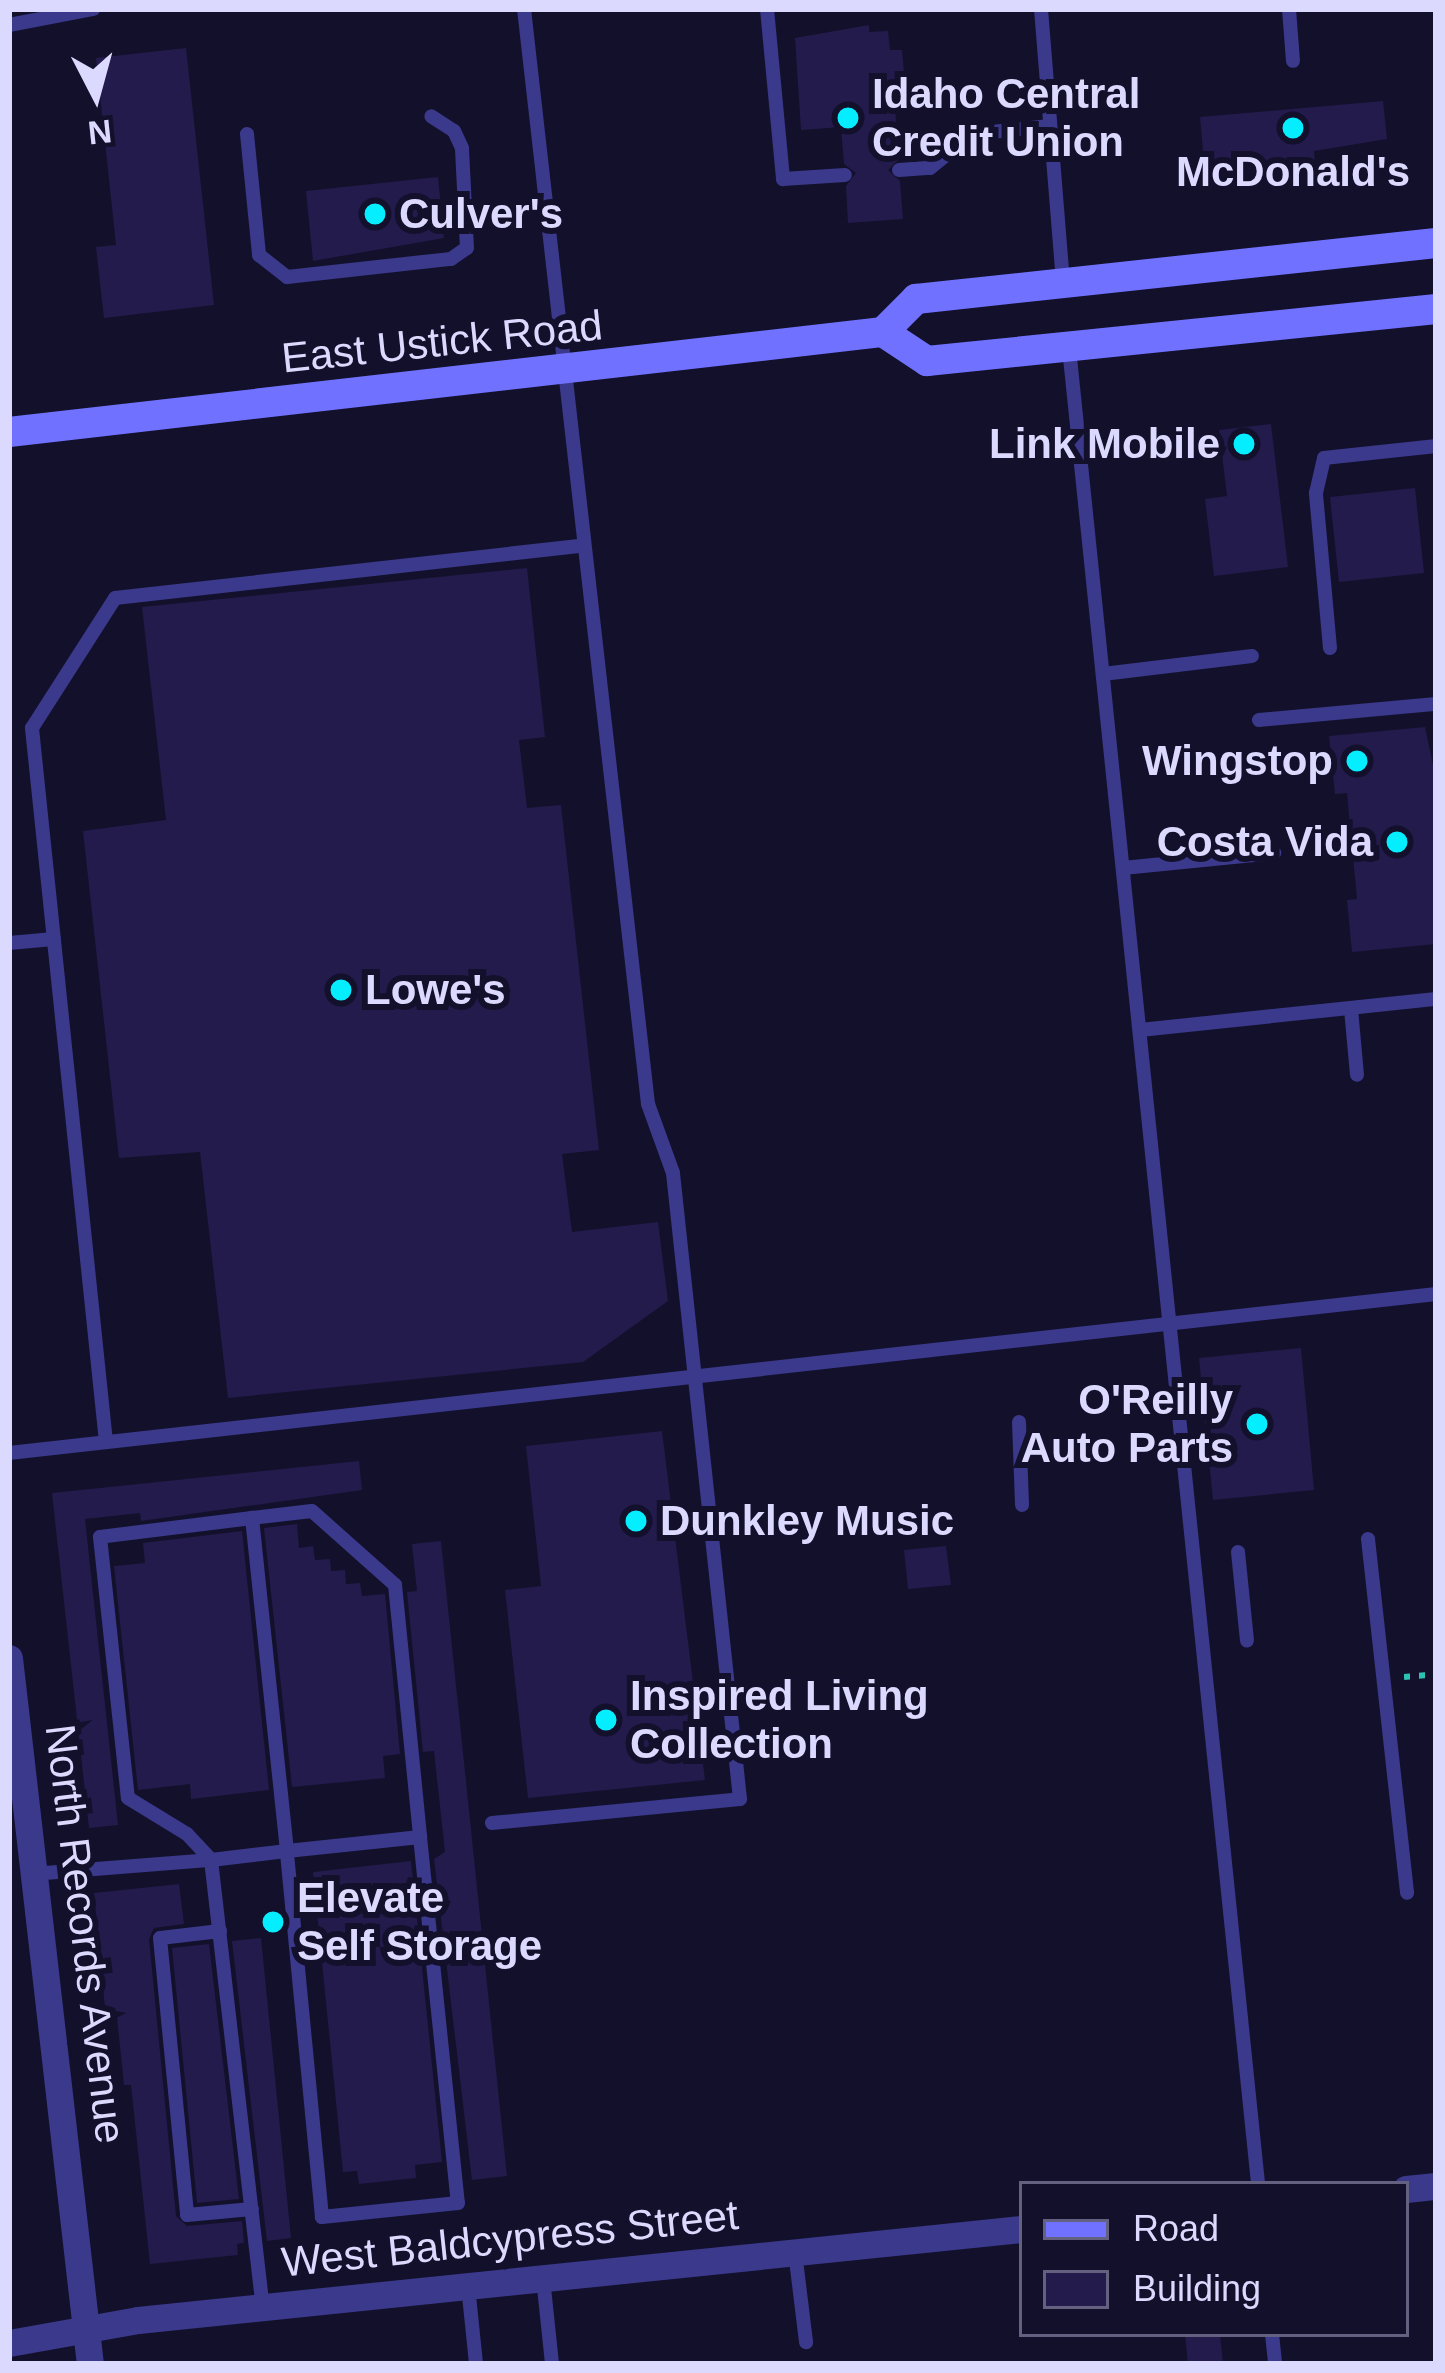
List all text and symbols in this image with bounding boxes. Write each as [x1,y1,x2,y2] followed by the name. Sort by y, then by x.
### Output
[36,36,156,156] north arrow
[872,69,1140,168] place label: Idaho Central Credit Union
[835,105,861,131] marker: Idaho Central Credit Union
[86,113,114,152] text: N
[1280,115,1306,141] marker: McDonald's
[1176,147,1410,197] place label: McDonald's
[399,189,563,239] place label: Culver's
[362,201,388,227] marker: Culver's
[279,300,605,384] street label: East Ustick Road
[989,419,1220,469] place label: Link Mobile
[1231,431,1257,457] marker: Link Mobile
[1142,736,1333,786] place label: Wingstop
[1344,748,1370,774] marker: Wingstop
[1157,817,1373,867] place label: Costa Vida
[1384,829,1410,855] marker: Costa Vida
[365,965,506,1015] place label: Lowe's
[328,977,354,1003] marker: Lowe's
[1021,1375,1233,1474] place label: O'Reilly Auto Parts
[1244,1411,1270,1437] marker: O'Reilly Auto Parts
[660,1496,954,1546] place label: Dunkley Music
[623,1508,649,1534] marker: Dunkley Music
[630,1671,929,1770] place label: Inspired Living Collection
[593,1707,619,1733] marker: Inspired Living Collection
[34,1720,136,2148] street label: North Records Avenue
[297,1873,542,1972] place label: Elevate Self Storage
[260,1909,286,1935] marker: Elevate Self Storage
[1019,2181,1409,2337] legend
[279,2190,741,2288] street label: West Baldcypress Street
[1133,2208,1219,2249] text: Road
[1133,2268,1261,2309] text: Building

